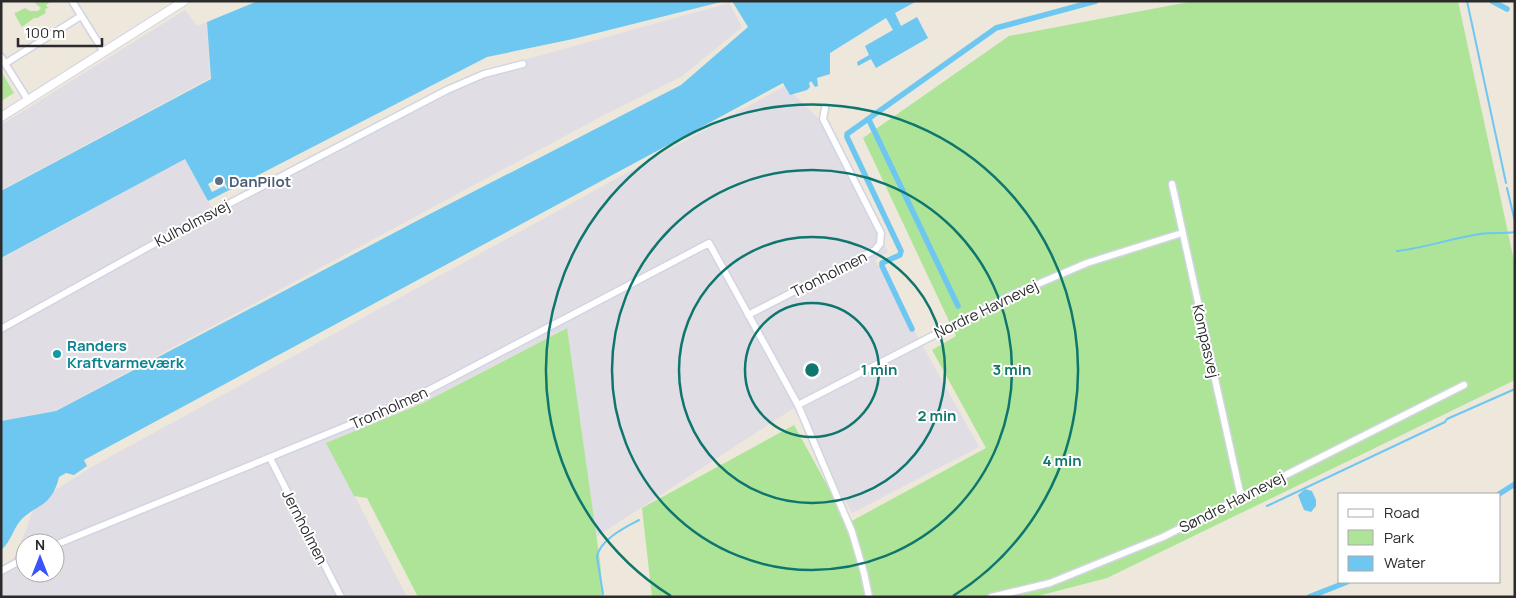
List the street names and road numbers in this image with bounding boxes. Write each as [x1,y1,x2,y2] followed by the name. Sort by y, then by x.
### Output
[151,194,233,252] street label: Kulholmsvej
[787,246,871,302] street label: Tronholmen
[930,275,1042,343] street label: Nordre Havnevej
[1187,302,1225,380] street label: Kompasvej
[347,382,431,434] street label: Tronholmen
[1176,466,1288,538] street label: Søndre Havnevej
[277,486,333,568] street label: Jernholmen

